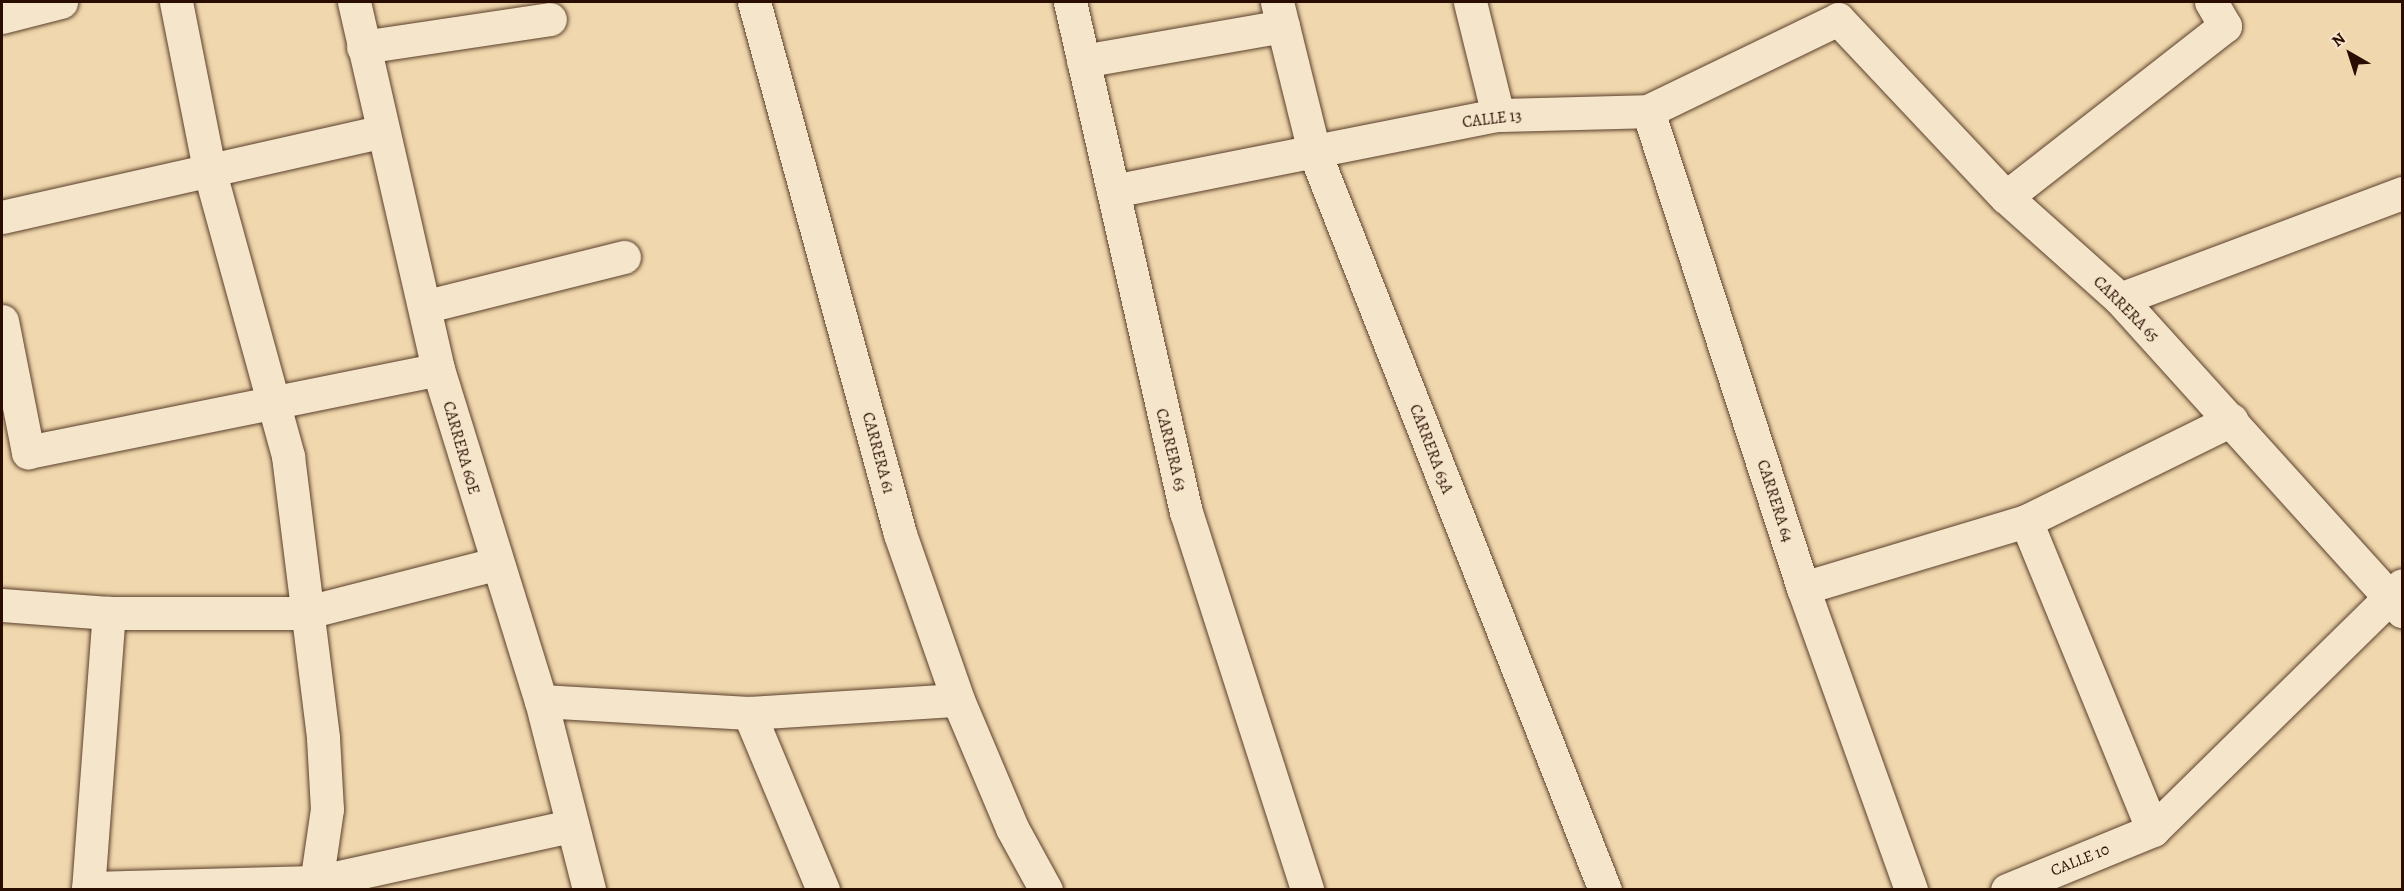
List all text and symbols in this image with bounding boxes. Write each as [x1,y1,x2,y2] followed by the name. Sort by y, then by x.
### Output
[2320,24,2380,84] north arrow
[2327,28,2350,52] text: N
[1461,106,1523,132] street label: CALLE 13
[2089,272,2163,346] street label: CARRERA 65
[439,399,483,497] street label: CARRERA 60E
[1405,402,1457,496] street label: CARRERA 63A
[1151,407,1191,493] street label: CARRERA 63
[858,410,898,496] street label: CARRERA 61
[1753,457,1797,545] street label: CARRERA 64
[2048,840,2112,880] street label: CALLE 10

